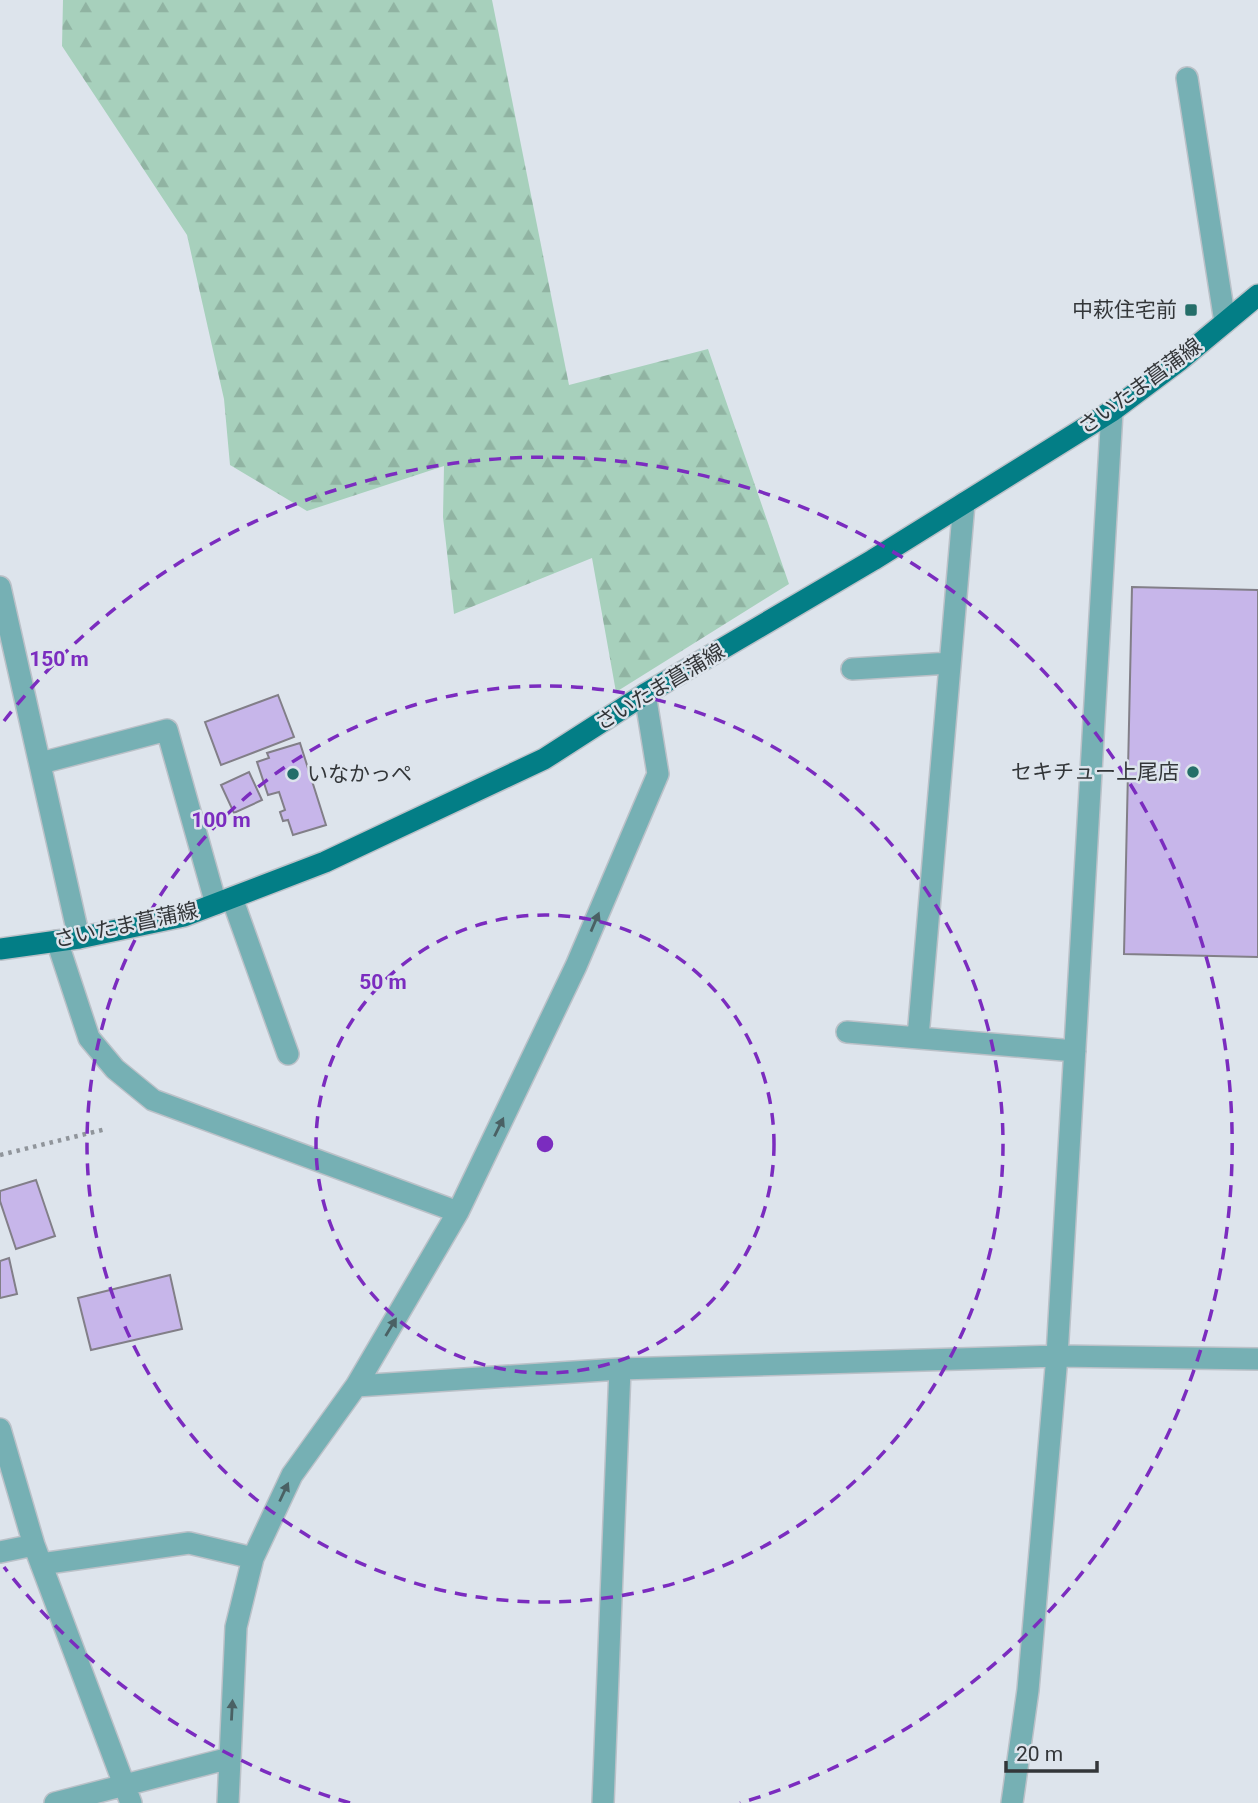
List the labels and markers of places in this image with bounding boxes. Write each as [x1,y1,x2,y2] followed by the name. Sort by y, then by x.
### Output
[1072,298,1177,322] place label: 中萩住宅前
[1183,302,1199,318] marker: 中萩住宅前
[1011,760,1179,784] place label: セキチュー上尾店
[307,762,412,786] place label: いなかっぺ
[1185,764,1201,780] marker: セキチュー上尾店
[285,766,301,782] marker: いなかっぺ
[533,1132,557,1156] centre of rings

